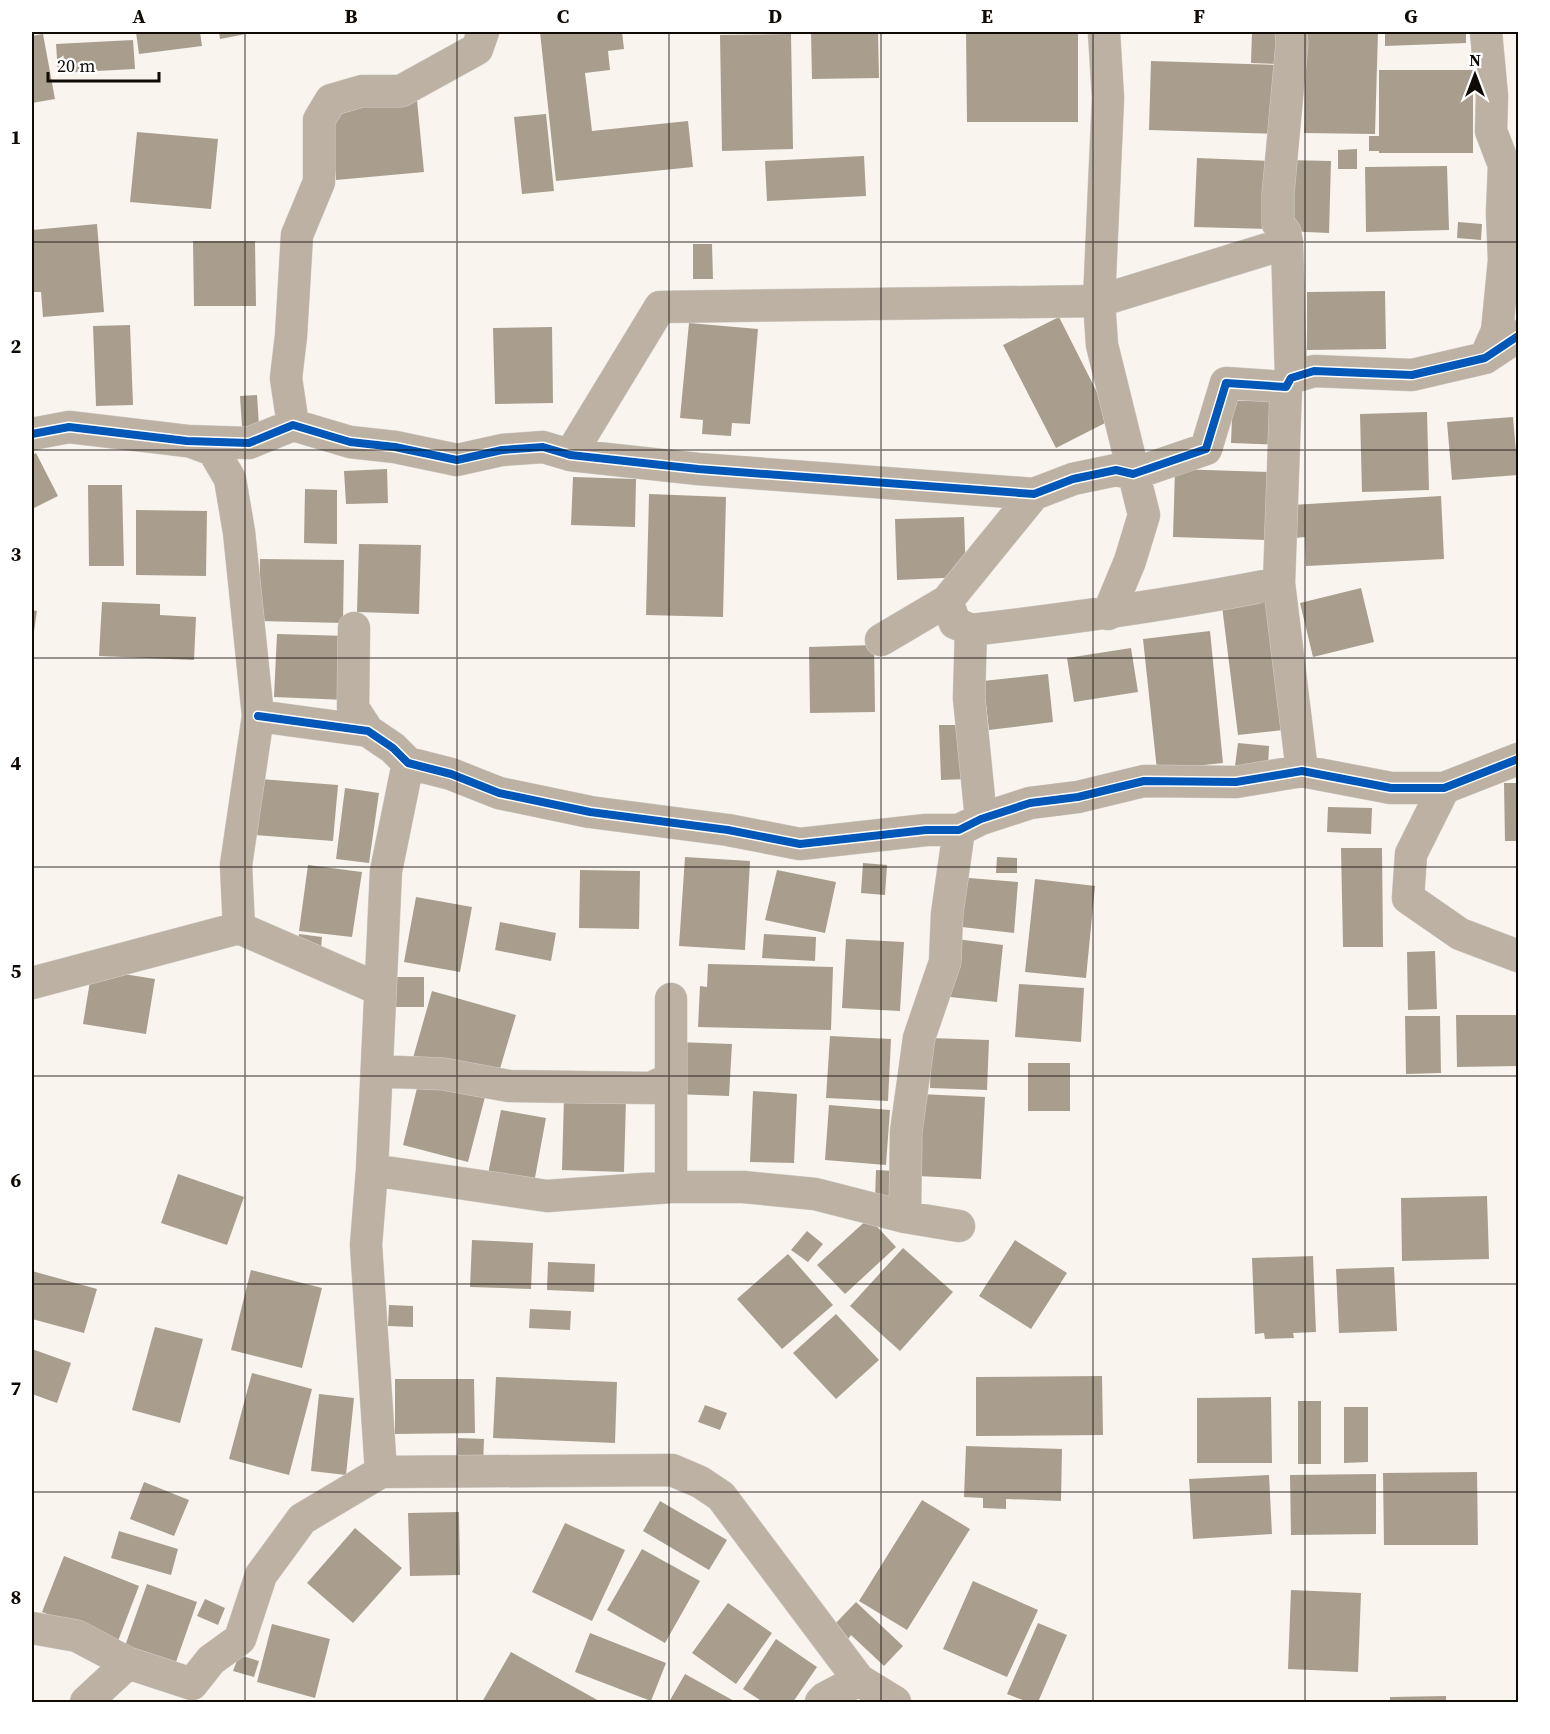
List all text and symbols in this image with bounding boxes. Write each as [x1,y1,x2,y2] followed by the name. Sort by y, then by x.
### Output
[132,2,146,30] text: A
[344,2,358,30] text: B
[557,2,569,30] text: C
[768,2,782,30] text: D
[981,2,993,30] text: E
[1193,2,1205,30] text: F
[1404,2,1418,30] text: G
[48,45,159,83] scale bar
[1445,45,1505,105] north arrow
[1469,49,1481,71] text: N
[57,53,95,78] text: 20 m
[11,123,21,151] text: 1
[11,332,22,360] text: 2
[11,540,22,568] text: 3
[11,749,22,777] text: 4
[11,957,22,985] text: 5
[11,1166,22,1194] text: 6
[11,1374,22,1402] text: 7
[11,1583,21,1611] text: 8

